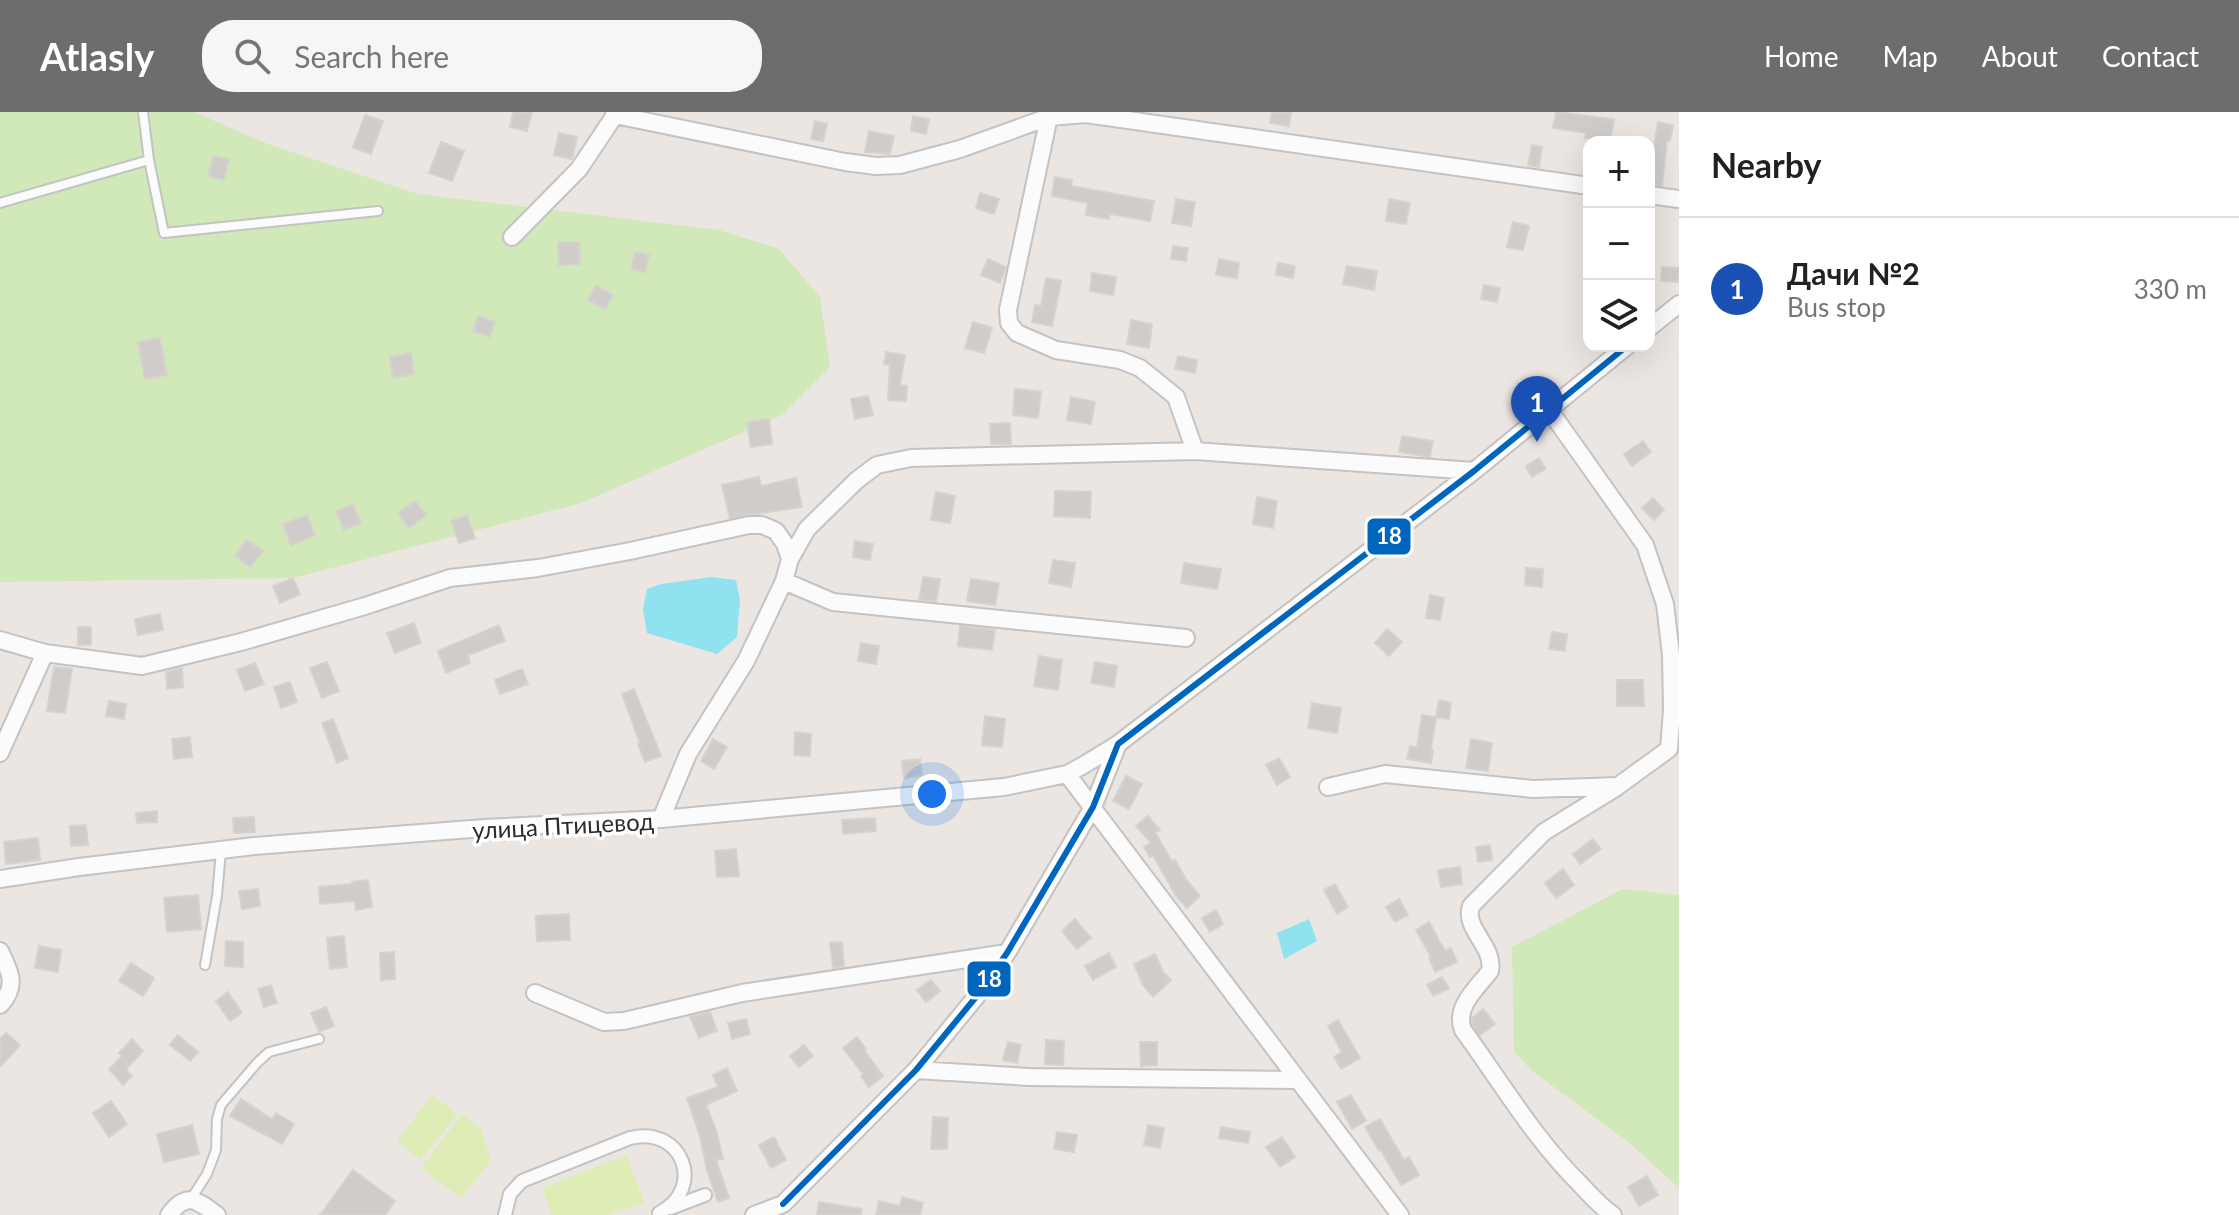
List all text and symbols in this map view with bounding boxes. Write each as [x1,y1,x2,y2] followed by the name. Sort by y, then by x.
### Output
[202,20,762,92] search box
[40,33,154,79] text: Atlasly
[230,34,274,78] icon: search
[294,38,449,74] text: Search here
[1764,39,1839,73] text: Home
[1883,39,1938,73] text: Map
[1982,39,2058,73] text: About
[2102,39,2199,73] text: Contact
[1583,136,1655,352] map controls
[1583,136,1655,208] button: +
[1711,144,1822,185] text: Nearby
[1583,208,1655,280] button: −
[1787,255,1920,291] text: Дачи №2
[1729,273,1745,305] text: 1
[2134,273,2207,305] text: 330 m
[1583,280,1655,352] button: layers
[1787,291,1886,323] text: Bus stop
[1511,376,1563,442] pin: 1
[1366,517,1412,556] line badge: 18
[1376,522,1402,549] text: 18
[912,774,952,814] your location
[471,806,655,844] street label: улица Птицевод
[966,960,1012,998] line badge: 18
[976,965,1002,992] text: 18

